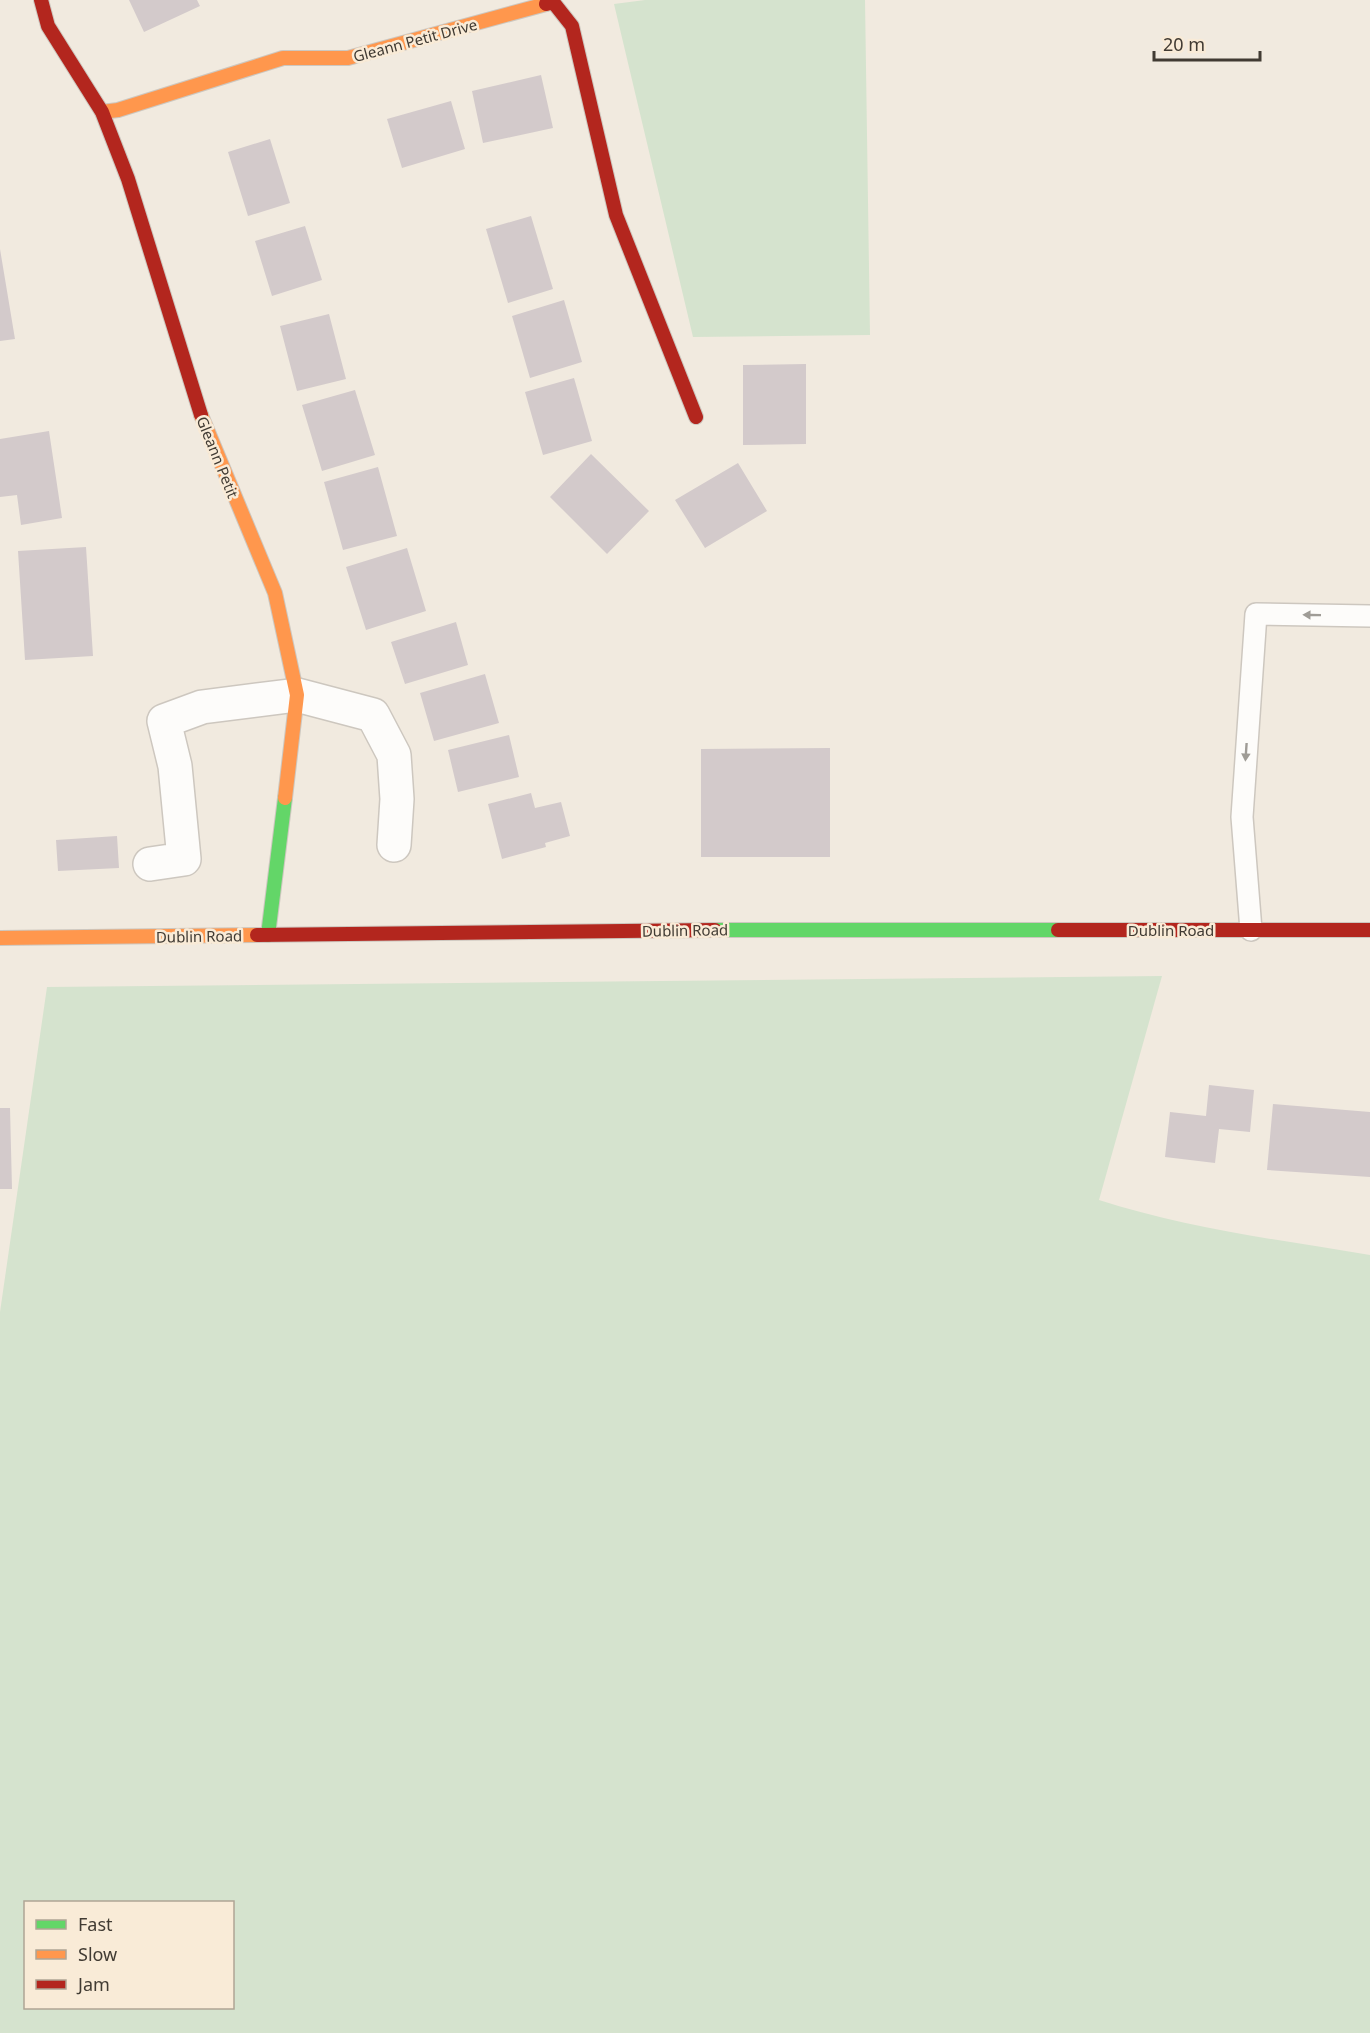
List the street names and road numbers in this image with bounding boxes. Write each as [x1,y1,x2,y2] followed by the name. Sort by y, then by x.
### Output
[351,14,479,66] street label: Gleann Petit Drive
[193,413,244,501] street label: Gleann Petit
[642,919,728,941] street label: Dublin Road
[1128,920,1214,940] street label: Dublin Road
[156,925,242,947] street label: Dublin Road

